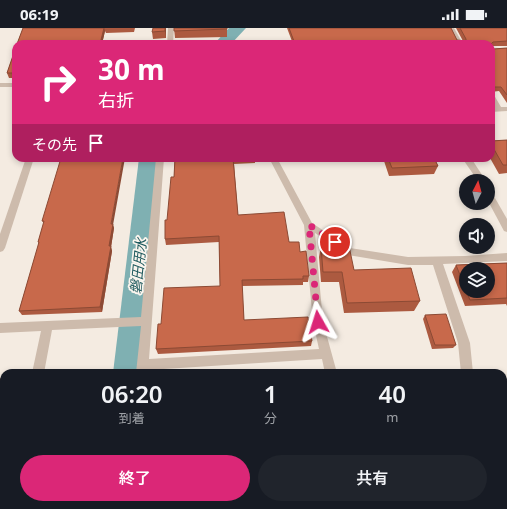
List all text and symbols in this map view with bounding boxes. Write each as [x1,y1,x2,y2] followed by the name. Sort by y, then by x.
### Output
[20,4,59,24] text: 06:19
[98,50,165,88] text: 30 m
[32,56,84,108] icon: right
[98,88,134,112] text: 右折
[85,132,107,154] icon: arrive
[32,134,77,154] text: その先
[459,174,495,210] north arrow
[459,174,495,298] map controls
[459,218,495,254] button: sound
[318,225,352,259] pin
[324,231,346,253] icon: arrive
[126,235,151,295] water label: 磐田用水
[459,262,495,298] button: layers
[297,301,339,343] position arrow
[101,377,163,410] text: 06:20
[264,377,277,410] text: 1
[378,377,406,410] text: 40
[386,408,398,426] text: m
[119,409,145,427] text: 到着
[264,409,277,427] text: 分
[20,455,250,501] button: 終了
[258,455,487,501] button: 共有

